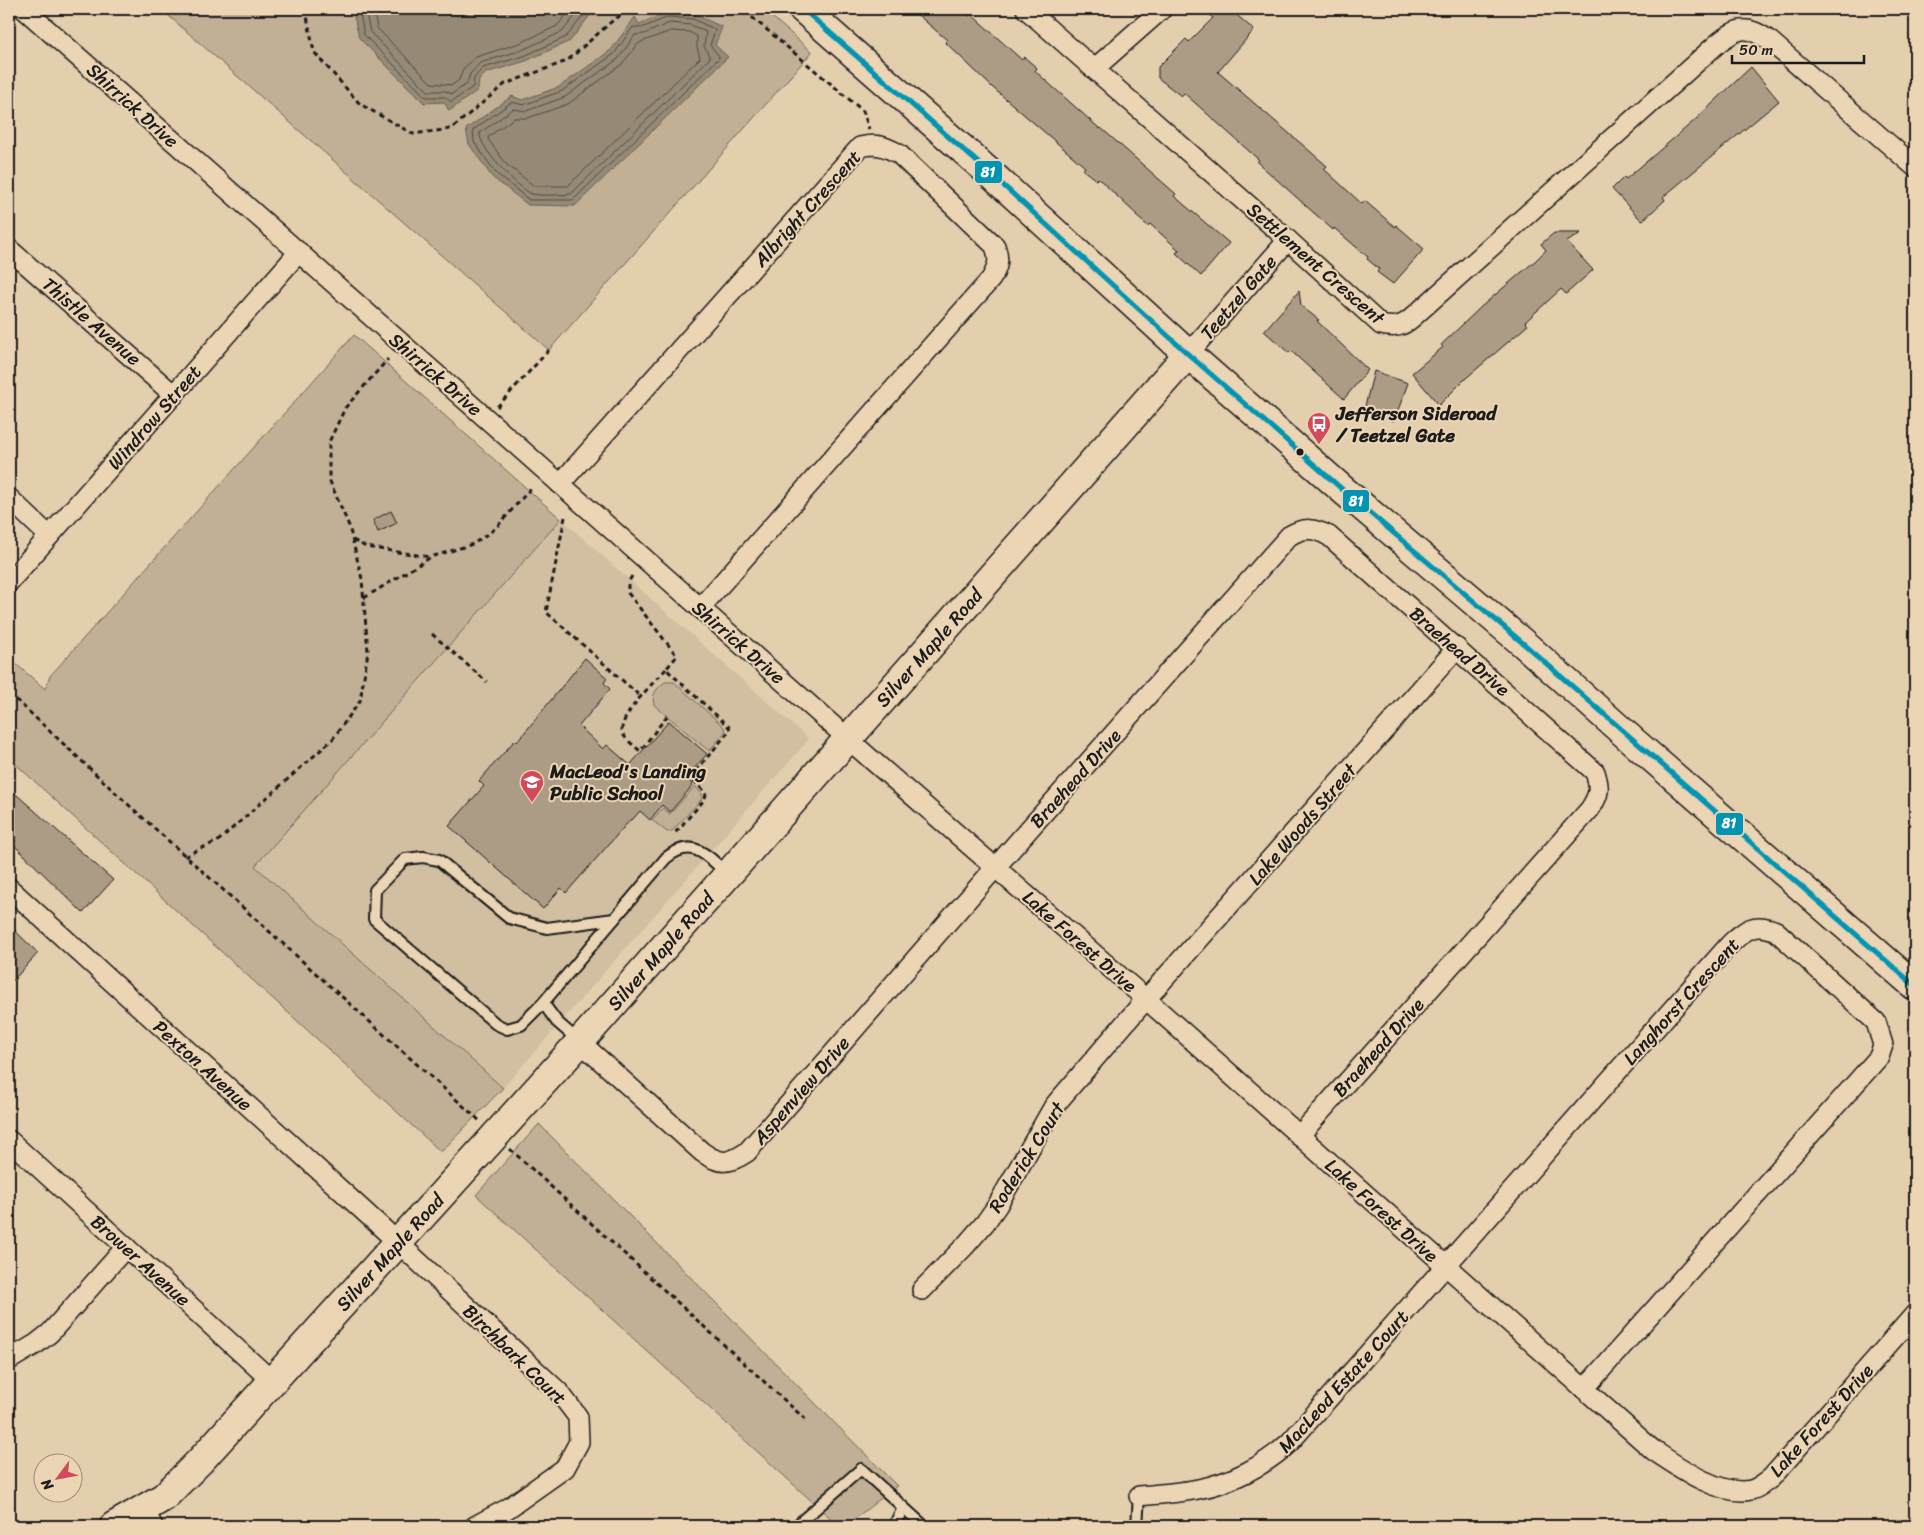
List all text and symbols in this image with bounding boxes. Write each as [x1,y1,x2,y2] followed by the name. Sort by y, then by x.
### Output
[1732,32,1864,64] scale bar
[1739,37,1774,63] text: 50 m
[79,54,187,156] street label: Shirrick Drive
[745,142,870,276] street label: Albright Crescent
[974,160,1003,184] line badge: 81
[980,160,995,185] text: 81
[1239,194,1393,334] street label: Settlement Crescent
[1192,247,1285,348] street label: Teetzel Gate
[34,269,149,374] street label: Thistle Avenue
[381,324,490,425] street label: Shirrick Drive
[99,357,210,478] street label: Windrow Street
[1335,397,1498,452] place label: Jefferson Sideroad / Teetzel Gate
[1306,411,1332,445] bus stop icon: Jefferson Sideroad / Teetzel Gate
[1295,447,1305,457] unlabelled marker
[1342,489,1370,513] line badge: 81
[1348,489,1363,514] text: 81
[867,579,992,715] street label: Silver Maple Road
[684,592,793,693] street label: Shirrick Drive
[1402,598,1518,705] street label: Braehead Drive
[1021,721,1129,836] street label: Braehead Drive
[549,755,706,810] place label: MacLeod's Landing Public School
[1240,755,1366,893] street label: Lake Woods Street
[519,769,545,803] school or university icon: MacLeod's Landing Public School
[1721,811,1736,836] text: 81
[1715,812,1744,836] line badge: 81
[1015,882,1145,1001] street label: Lake Forest Drive
[599,883,724,1018] street label: Silver Maple Road
[1615,930,1748,1073] street label: Langhorst Crescent
[1324,990,1432,1105] street label: Braehead Drive
[145,1011,260,1120] street label: Pexton Avenue
[744,1028,858,1153] street label: Aspenview Drive
[979,1094,1074,1219] street label: Roderick Court
[1317,1150,1446,1271] street label: Lake Forest Drive
[327,1184,454,1319] street label: Silver Maple Road
[83,1206,199,1315] street label: Brower Avenue
[455,1296,575,1413] street label: Birchbark Court
[1269,1302,1417,1461] street label: MacLeod Estate Court
[1761,1356,1882,1485] street label: Lake Forest Drive
[32,1452,82,1502] north arrow
[34,1474,61,1496] text: N

